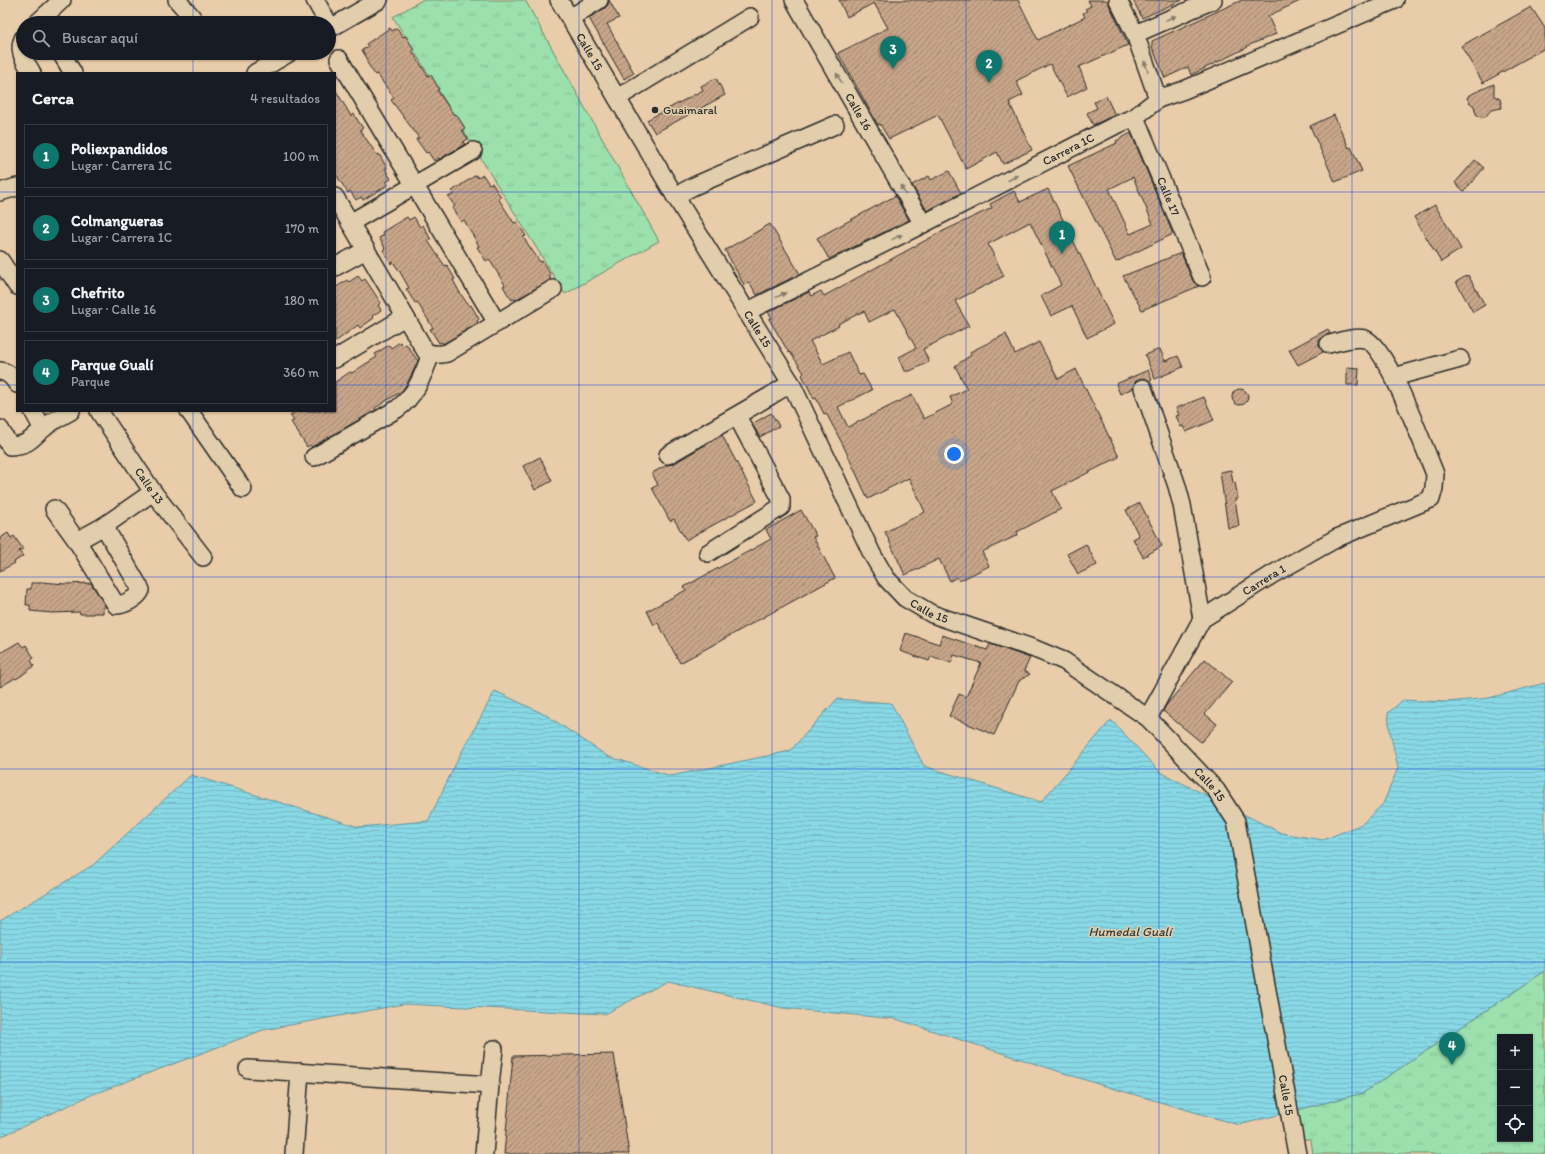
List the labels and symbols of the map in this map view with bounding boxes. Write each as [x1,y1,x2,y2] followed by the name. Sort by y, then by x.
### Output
[1165,15,1177,21] one-way arrow
[573,30,606,73] street label: Calle 15
[880,36,906,69] pin: 3
[976,50,1002,83] pin: 2
[1143,60,1149,72] one-way arrow
[835,72,842,84] one-way arrow
[842,90,875,133] street label: Calle 16
[663,103,718,117] place label: Guaimaral
[650,105,660,115] marker: Guaimaral
[1040,130,1097,168] street label: Carrera 1C
[1007,175,1019,181] one-way arrow
[1154,175,1183,218] street label: Calle 17
[900,185,907,196] one-way arrow
[1049,221,1075,254] pin: 1
[891,234,903,240] one-way arrow
[775,291,786,298] one-way arrow
[741,308,774,350] street label: Calle 15
[944,444,964,464] your location
[132,465,167,507] street label: Calle 13
[1240,561,1288,599] street label: Carrera 1
[908,596,950,626] street label: Calle 15
[1191,764,1228,804] street label: Calle 15
[1088,924,1174,939] water label: Humedal Gualí
[1439,1032,1465,1065] pin: 4
[1276,1074,1297,1117] street label: Calle 15

